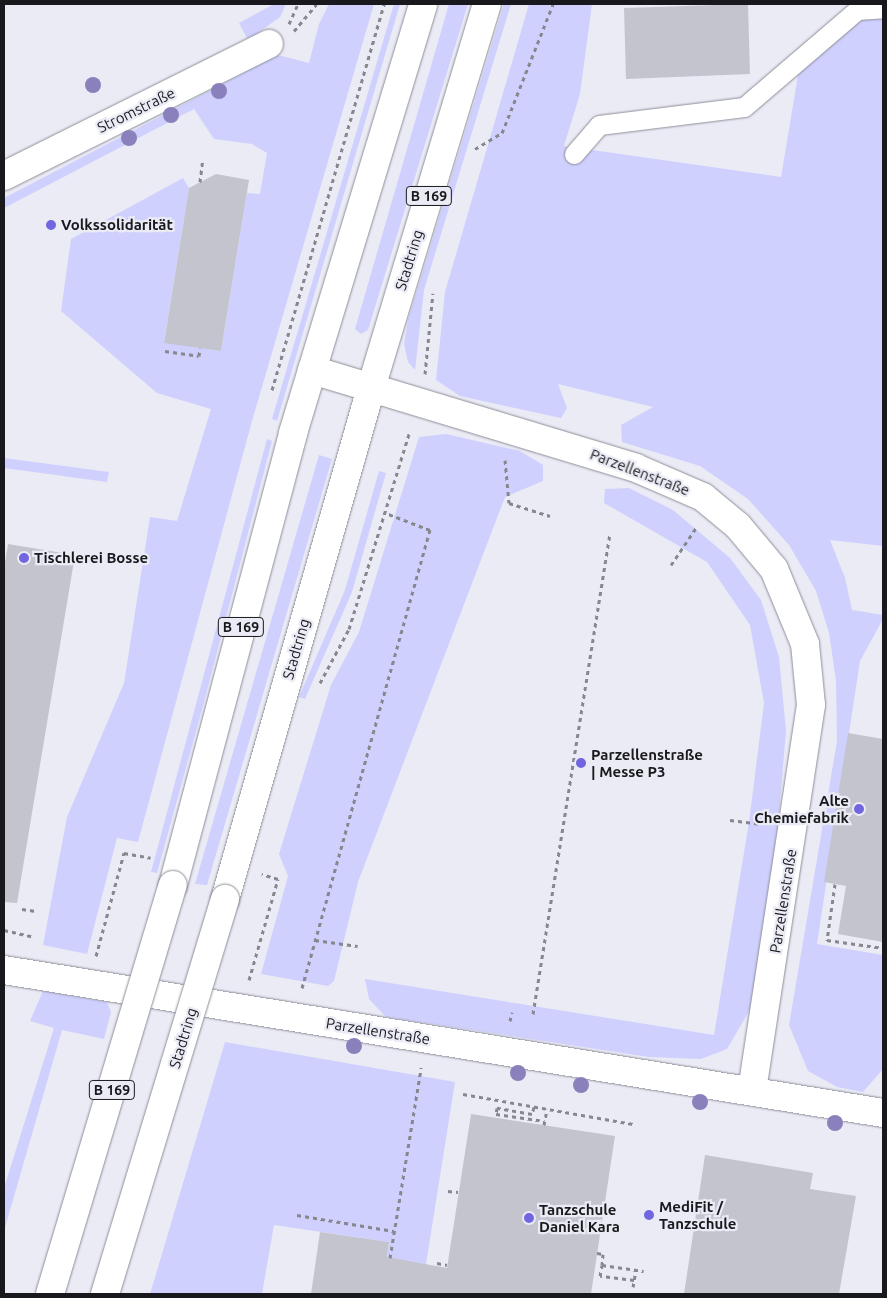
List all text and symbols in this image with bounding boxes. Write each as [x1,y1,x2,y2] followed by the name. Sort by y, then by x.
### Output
[94,83,178,137] street label: Stromstraße
[405,185,453,208] road number: B 169
[61,216,173,234] place label: Volkssolidarität
[45,219,57,231] marker: Volkssolidarität
[391,227,427,293] street label: Stadtring
[588,445,692,499] street label: Parzellenstraße
[34,549,148,567] place label: Tischlerei Bosse
[18,552,30,564] marker: Tischlerei Bosse
[217,616,265,638] road number: B 169
[279,616,313,682] street label: Stadtring
[591,745,703,780] place label: Parzellenstraße | Messe P3
[575,757,587,769] marker: Parzellenstraße | Messe P3
[754,791,849,826] place label: Alte Chemiefabrik
[853,803,865,815] marker: Alte Chemiefabrik
[766,848,800,954] street label: Parzellenstraße
[165,1005,201,1071] street label: Stadtring
[325,1014,431,1048] street label: Parzellenstraße
[88,1078,136,1102] road number: B 169
[659,1197,736,1232] place label: MediFit / Tanzschule
[539,1200,620,1235] place label: Tanzschule Daniel Kara
[643,1209,655,1221] marker: MediFit / Tanzschule
[523,1212,535,1224] marker: Tanzschule Daniel Kara

